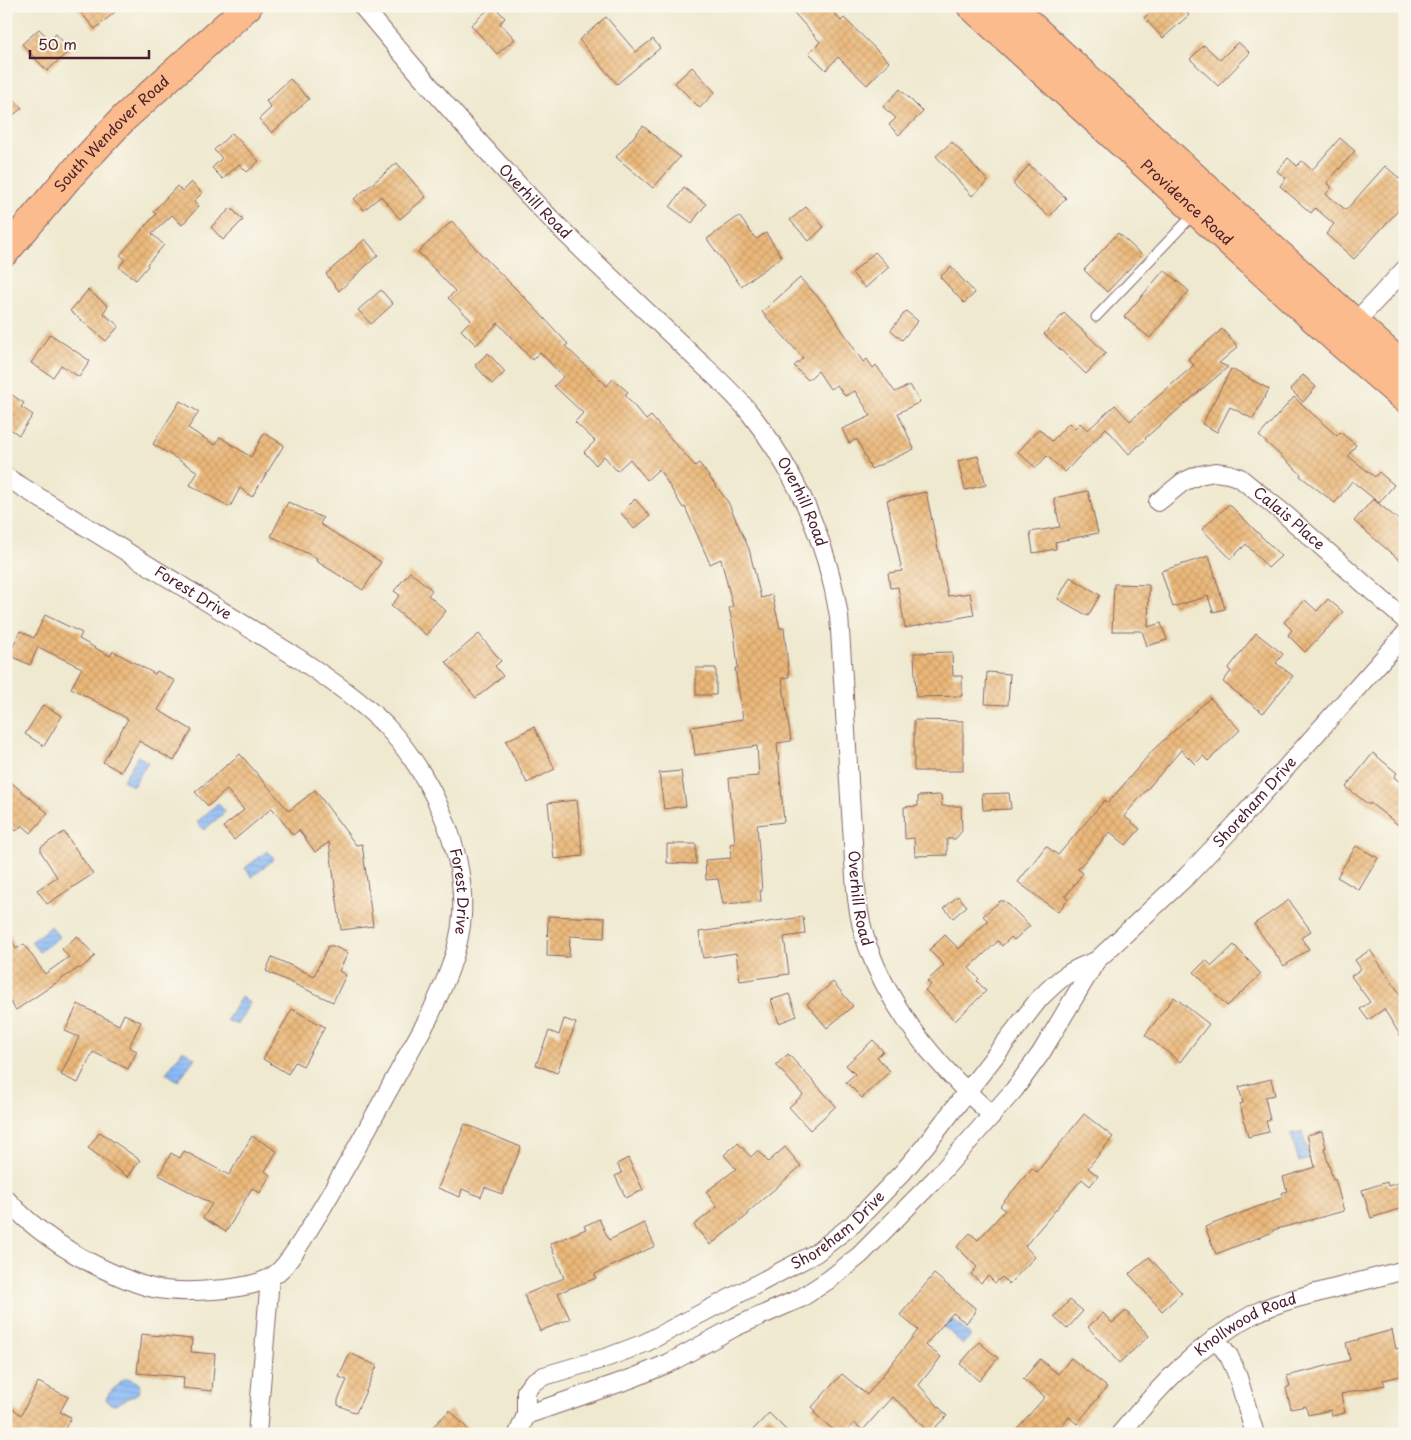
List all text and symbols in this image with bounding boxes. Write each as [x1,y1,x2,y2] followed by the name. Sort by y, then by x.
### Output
[30,28,149,60] scale bar
[38,32,77,55] text: 50 m
[48,69,174,197] street label: South Wendover Road
[1136,153,1239,250] street label: Providence Road
[494,158,578,243] street label: Overhill Road
[773,452,834,549] street label: Overhill Road
[1249,480,1331,555] street label: Calais Place
[151,559,237,624] street label: Forest Drive
[1206,751,1301,852] street label: Shoreham Drive
[445,845,475,937] street label: Forest Drive
[843,850,880,949] street label: Overhill Road
[786,1185,889,1274] street label: Shoreham Drive
[1189,1286,1299,1361] street label: Knollwood Road

